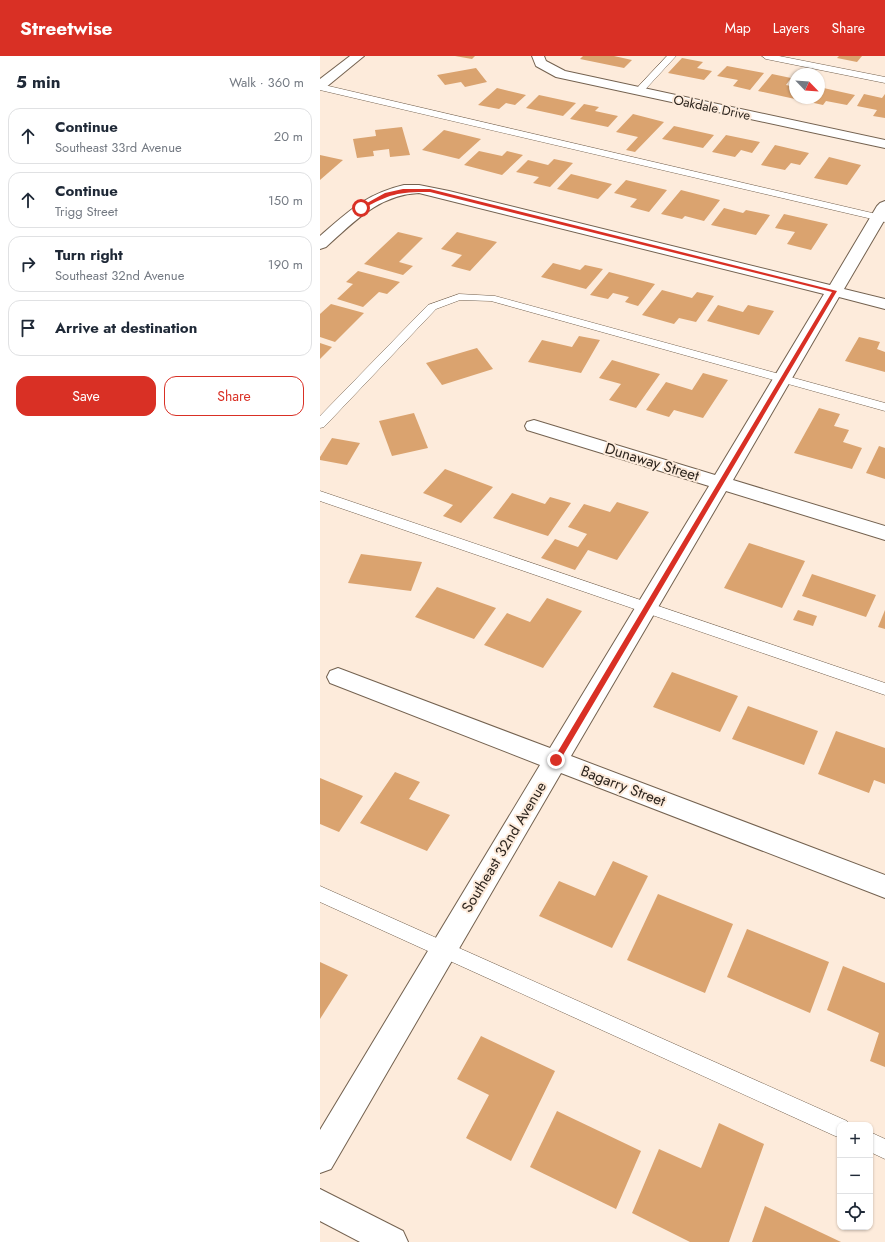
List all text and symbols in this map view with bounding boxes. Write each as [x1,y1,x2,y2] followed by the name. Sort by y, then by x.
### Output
[20,15,113,42] text: Streetwise
[725,18,751,38] text: Map
[773,18,809,38] text: Layers
[831,18,865,38] text: Share
[789,68,825,104] north arrow
[16,70,60,94] text: 5 min
[229,73,304,92] text: Walk · 360 m
[672,90,753,125] street label: Oakdale Drive
[55,116,118,138] text: Continue
[17,125,39,147] icon: ahead
[274,127,303,146] text: 20 m
[55,138,182,157] text: Southeast 33rd Avenue
[55,180,118,202] text: Continue
[17,189,39,211] icon: ahead
[268,191,303,210] text: 150 m
[352,199,370,217] route start
[55,202,118,221] text: Trigg Street
[55,244,123,266] text: Turn right
[17,253,39,275] icon: right
[268,255,303,274] text: 190 m
[55,266,184,285] text: Southeast 32nd Avenue
[17,317,39,339] icon: arrive
[55,317,197,339] text: Arrive at destination
[16,376,156,416] button: Save
[164,376,304,416] button: Share
[602,437,702,487] street label: Dunaway Street
[547,751,565,769] route end
[578,760,669,812] street label: Bagarry Street
[456,777,552,917] street label: Southeast 32nd Avenue
[837,1122,873,1230] map controls
[837,1122,873,1158] button: +
[837,1158,873,1194] button: −
[837,1194,873,1230] button: locate

